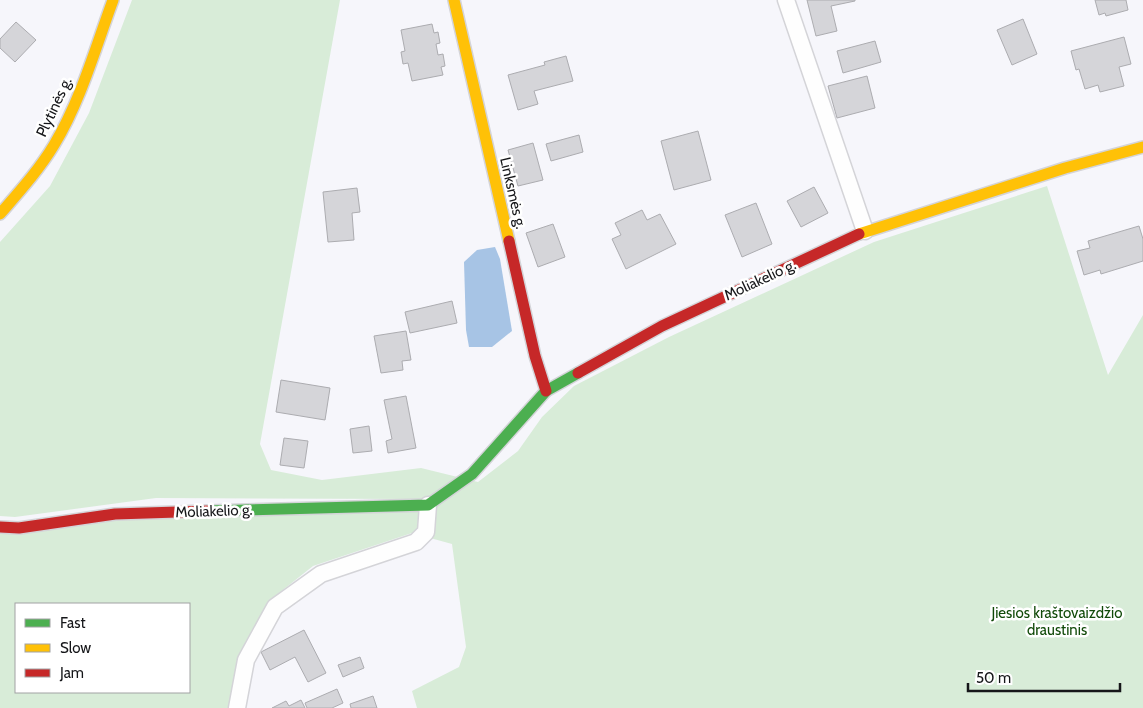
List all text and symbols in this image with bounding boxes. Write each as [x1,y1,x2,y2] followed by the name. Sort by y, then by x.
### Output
[32,74,76,140] street label: Plytinės g.
[496,155,530,231] street label: Linksmės g.
[721,256,799,304] street label: Moliakelio g.
[175,501,253,521] street label: Moliakelio g.
[15,603,190,693] legend
[990,604,1123,639] park label: Jiesios kraštovaizdžio draustinis
[60,614,85,632] text: Fast
[60,639,91,657] text: Slow
[968,660,1120,692] scale bar
[59,664,84,682] text: Jam
[976,669,1011,687] text: 50 m

